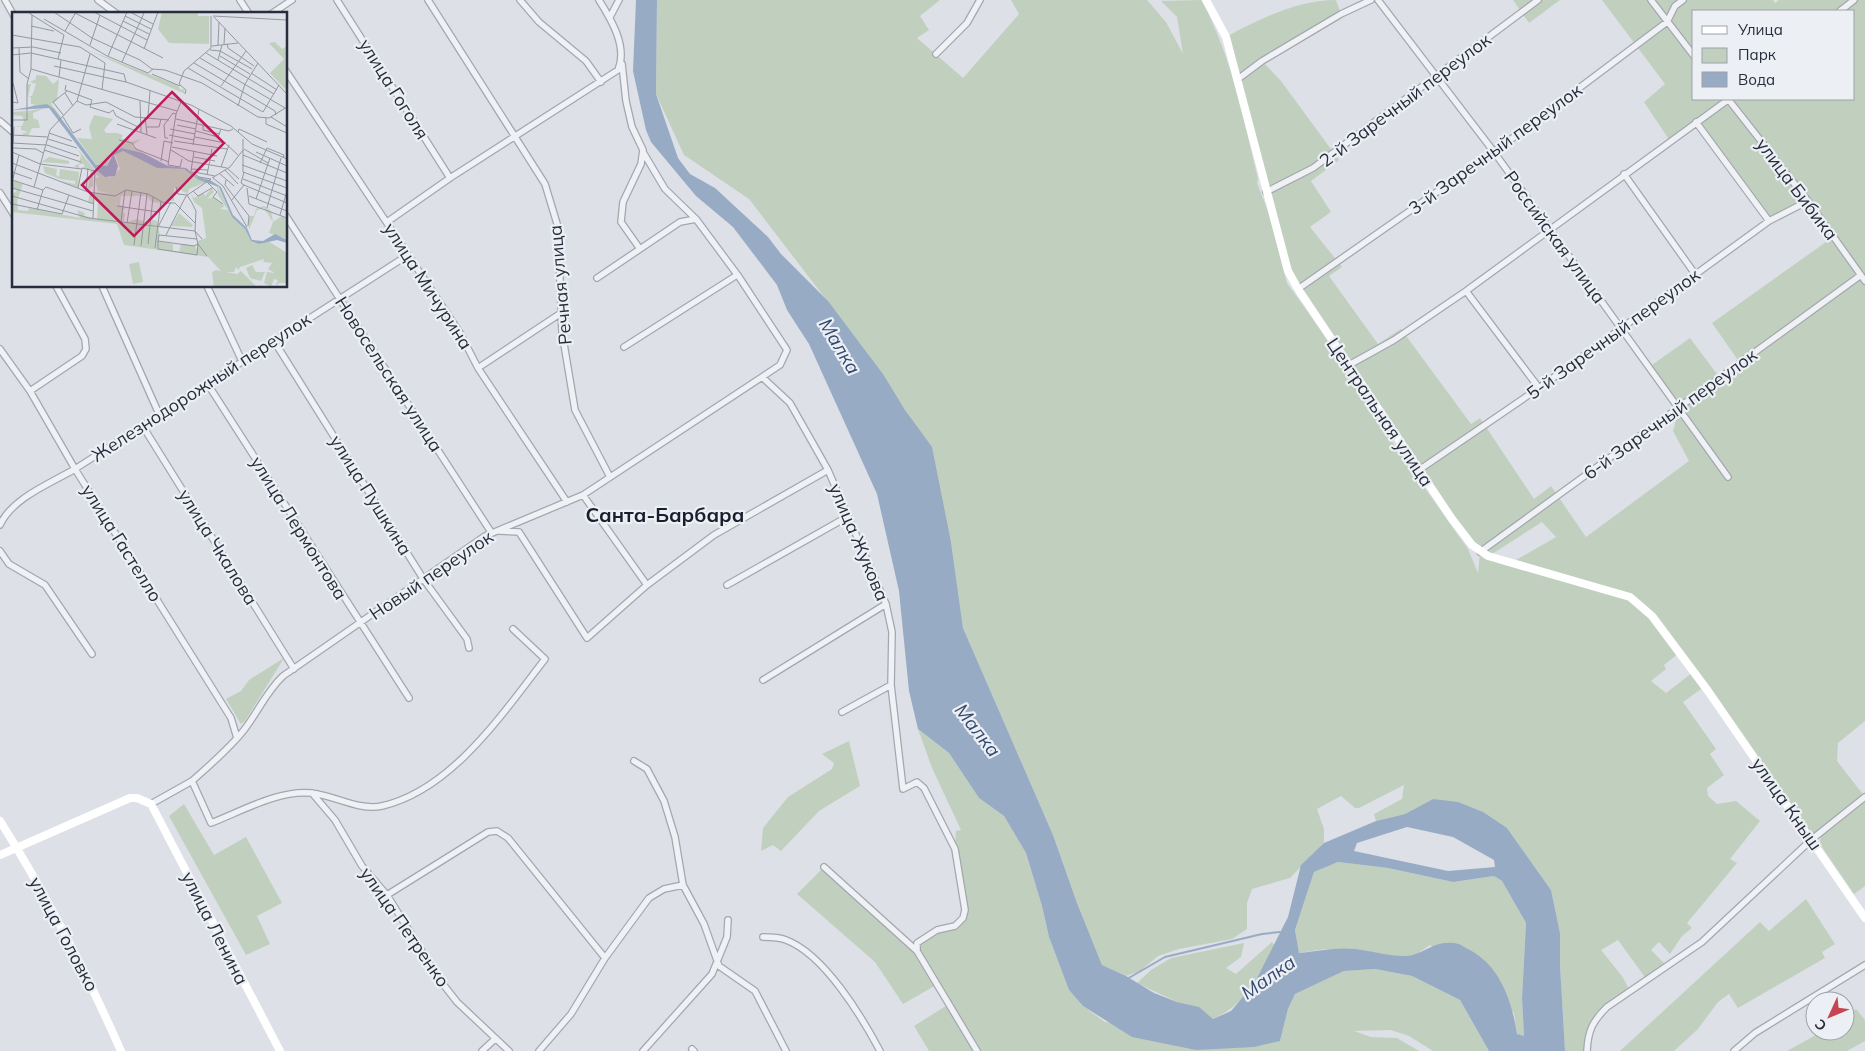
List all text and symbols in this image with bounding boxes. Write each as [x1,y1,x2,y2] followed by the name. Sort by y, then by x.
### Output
[1692,10,1855,100] legend
[12,12,288,288] inset map
[1737,20,1783,39] text: Улица
[1315,28,1496,172] street label: 2-й Заречный переулок
[354,34,434,144] street label: улица Гоголя
[1738,45,1777,64] text: Парк
[1738,70,1775,89] text: Вода
[1404,78,1586,220] street label: 3-й Заречный переулок
[1751,133,1843,245] street label: улица Бибика
[1499,166,1611,308] street label: Российская улица
[378,218,478,354] street label: улица Мичурина
[543,224,577,346] street label: Речная улица
[1522,263,1704,405] street label: 5-й Заречный переулок
[330,292,448,456] street label: Новосельская улица
[87,307,315,467] street label: Железнодорожный переулок
[814,314,866,378] water label: Малка
[1322,333,1438,491] street label: Центральная улица
[1579,343,1761,485] street label: 6-й Заречный переулок
[325,431,417,559] street label: улица Пушкина
[246,452,352,604] street label: улица Лермонтова
[77,480,167,606] street label: улица Гастелло
[824,480,894,604] street label: улица Жукова
[173,485,263,609] street label: улица Чкалова
[586,502,744,527] district label: Санта-Барбара
[365,525,498,625] street label: Новый переулок
[950,699,1006,761] water label: Малка
[1747,753,1827,855] street label: улица Кныш
[355,863,455,991] street label: улица Петренко
[177,868,253,988] street label: улица Ленина
[24,873,104,995] street label: улица Головко
[1236,950,1300,1004] water label: Малка
[1805,991,1855,1041] north arrow
[1811,1015,1830,1035] text: С

